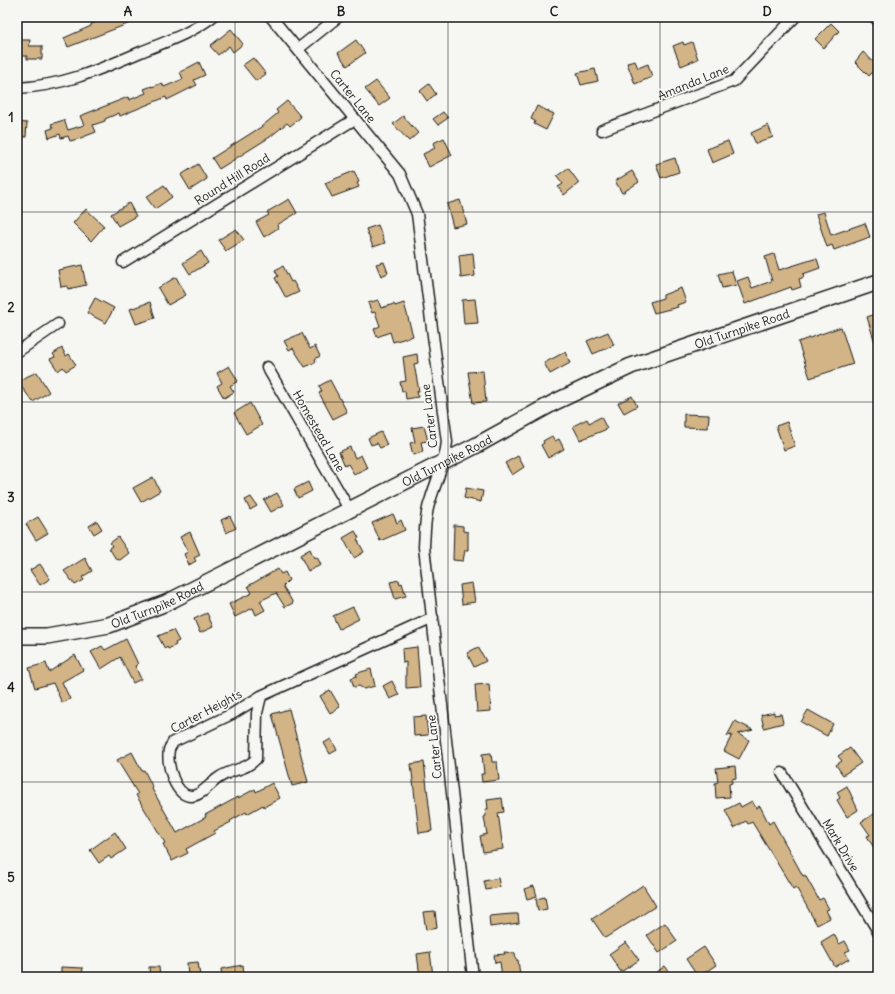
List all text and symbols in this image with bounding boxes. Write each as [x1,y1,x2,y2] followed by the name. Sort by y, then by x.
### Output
[124,3,133,20] text: A
[337,3,346,20] text: B
[550,3,559,20] text: C
[762,3,772,20] text: D
[655,61,731,103] street label: Amanda Lane
[327,66,379,126] street label: Carter Lane
[8,109,14,126] text: 1
[192,150,272,208] street label: Round Hill Road
[7,299,15,316] text: 2
[692,305,791,351] street label: Old Turnpike Road
[418,383,440,449] street label: Carter Lane
[290,388,348,474] street label: Homestead Lane
[399,431,494,490] street label: Old Turnpike Road
[7,489,15,506] text: 3
[109,578,206,631] street label: Old Turnpike Road
[7,679,15,696] text: 4
[168,686,244,736] street label: Carter Heights
[423,714,445,780] street label: Carter Lane
[819,816,863,874] street label: Mark Drive
[7,869,15,886] text: 5

